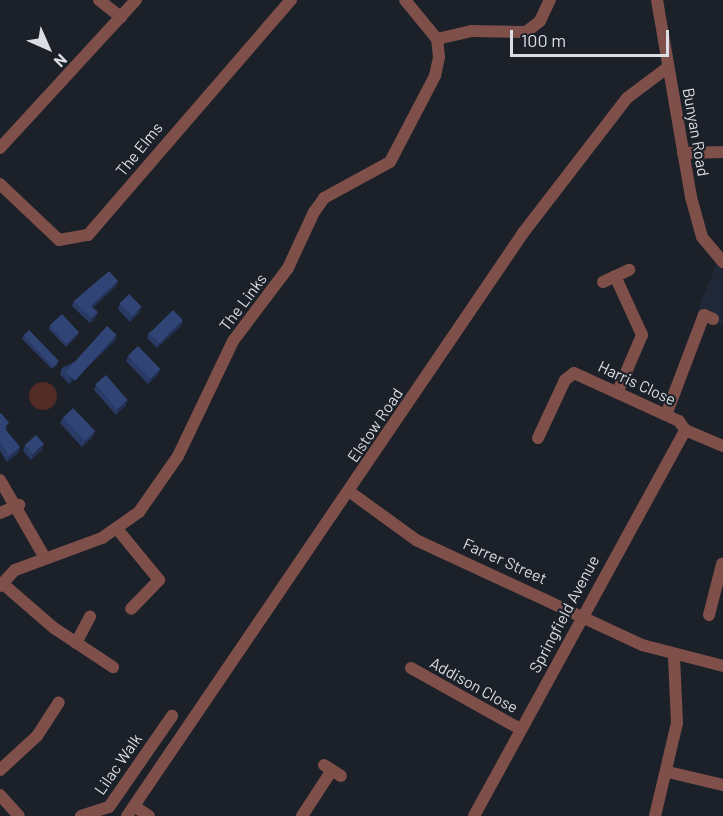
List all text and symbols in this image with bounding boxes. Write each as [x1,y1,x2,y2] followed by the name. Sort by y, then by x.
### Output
[18,18,78,78] north arrow
[513,18,672,56] scale bar
[521,29,566,51] text: 100 m
[51,51,72,72] text: N
[679,86,713,178] street label: Bunyan Road
[112,118,166,180] street label: The Elms
[215,270,271,334] street label: The Links
[595,357,679,409] street label: Harris Close
[343,384,407,466] street label: Elstow Road
[460,534,550,588] street label: Farrer Street
[525,552,603,676] street label: Springfield Avenue
[427,653,521,717] street label: Addison Close
[90,730,146,798] street label: Lilac Walk

